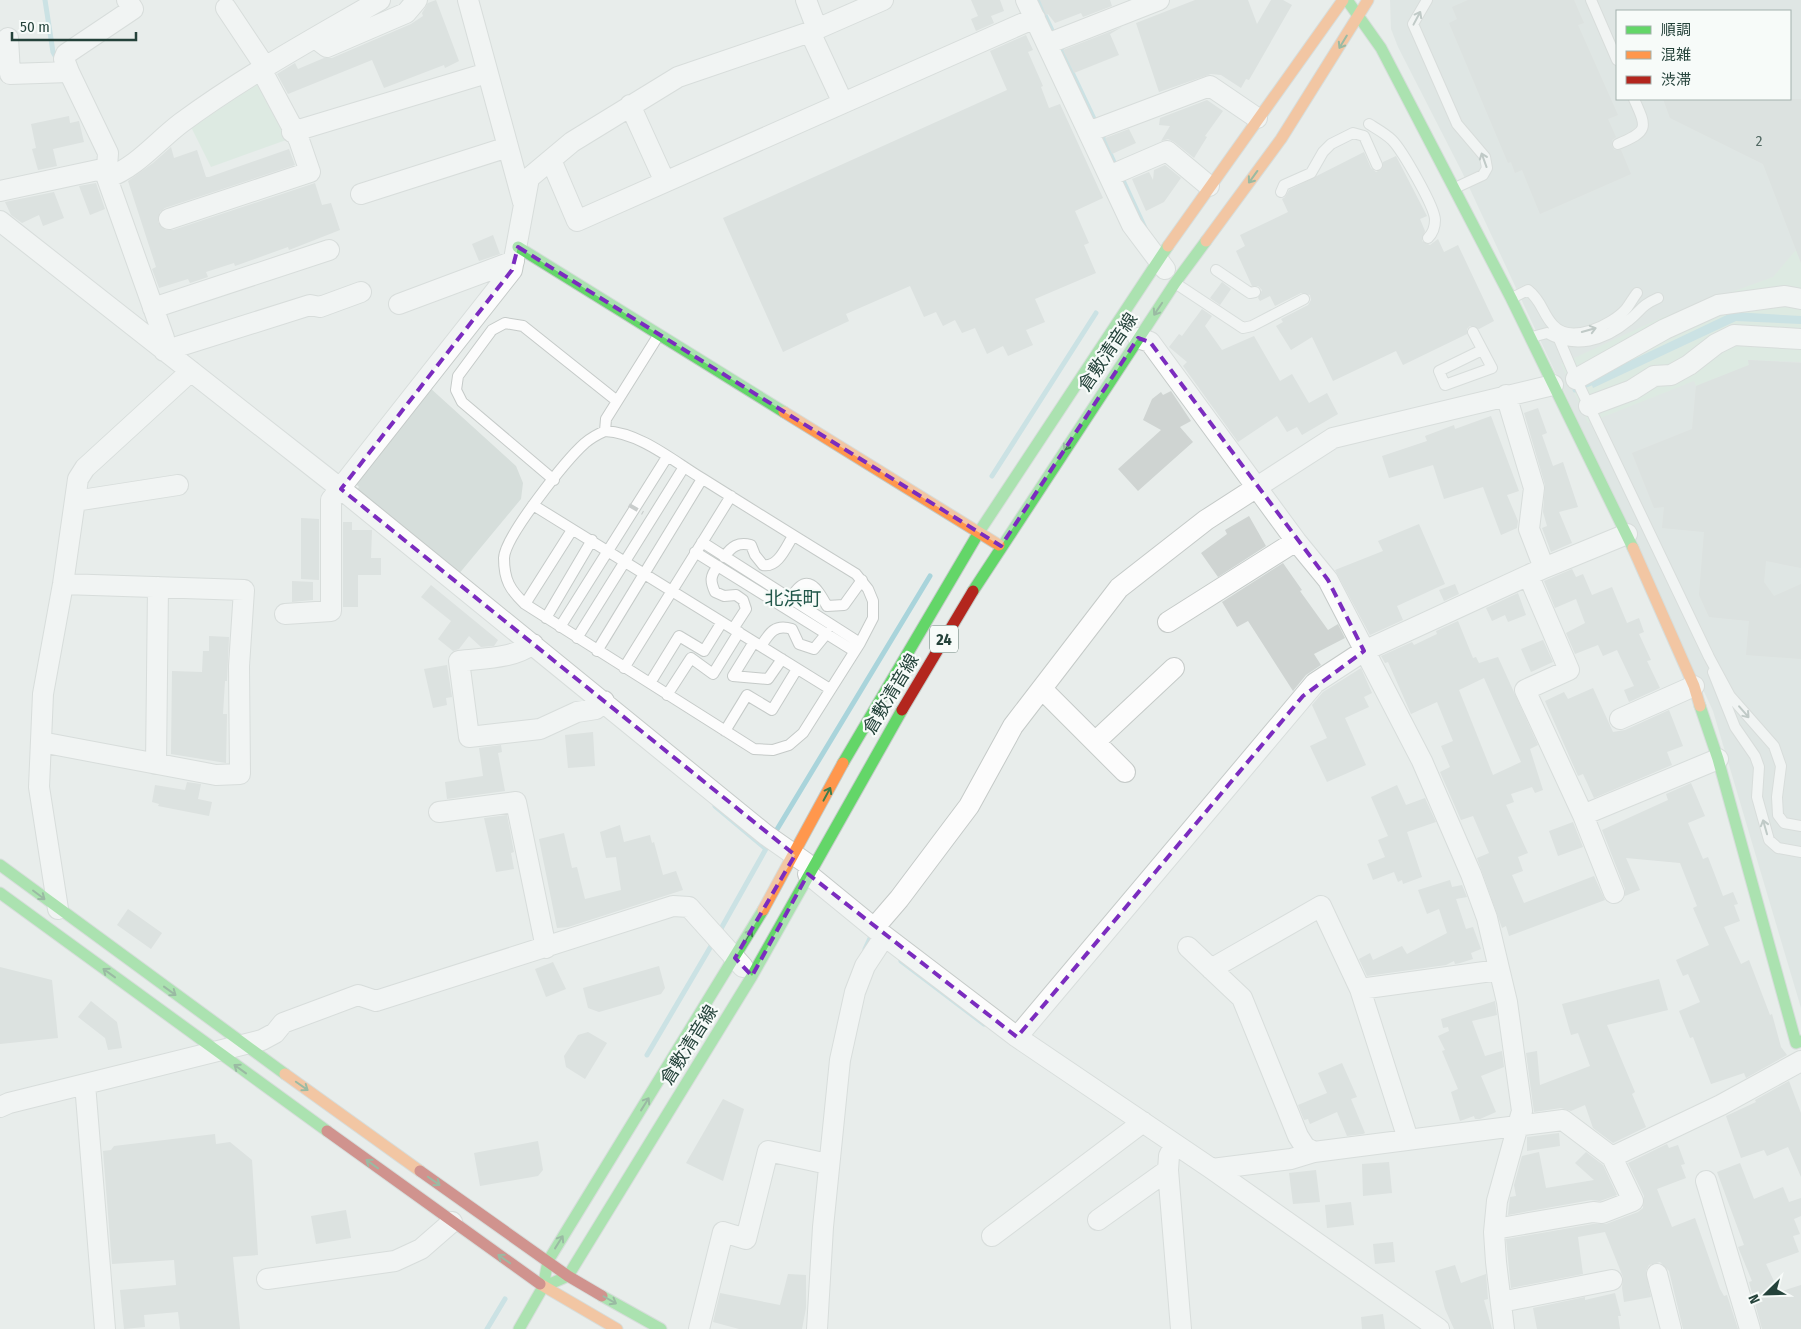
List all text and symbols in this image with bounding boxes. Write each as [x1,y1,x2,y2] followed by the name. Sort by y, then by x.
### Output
[12,10,136,42] scale bar
[1412,10,1422,25] one-way arrow
[1616,10,1791,100] legend
[20,18,50,36] text: 50 m
[1661,21,1691,39] text: 順調
[1338,34,1348,48] one-way arrow
[1661,46,1691,64] text: 混雑
[1661,71,1691,89] text: 渋滞
[1756,132,1763,150] house number: 2
[1479,153,1488,168] one-way arrow
[1248,170,1258,184] one-way arrow
[1153,301,1163,315] one-way arrow
[1074,309,1142,395] street label: 倉敷清音線
[1580,325,1596,335] one-way arrow
[1063,437,1073,451] one-way arrow
[764,587,822,610] district label: 北浜町
[930,626,958,652] road number: 24
[858,650,924,738] street label: 倉敷清音線
[1739,706,1750,719] one-way arrow
[823,787,833,802] one-way arrow
[1760,820,1769,836] one-way arrow
[32,889,45,900] one-way arrow
[744,929,754,943] one-way arrow
[103,967,116,978] one-way arrow
[163,986,177,996] one-way arrow
[656,1001,722,1089] street label: 倉敷清音線
[233,1064,247,1074] one-way arrow
[294,1081,308,1091] one-way arrow
[640,1098,650,1112] one-way arrow
[365,1159,379,1169] one-way arrow
[427,1175,440,1186] one-way arrow
[555,1236,565,1250] one-way arrow
[497,1254,511,1264] one-way arrow
[1741,1269,1791,1319] north arrow
[1745,1292,1764,1306] text: N
[602,1296,617,1305] one-way arrow

